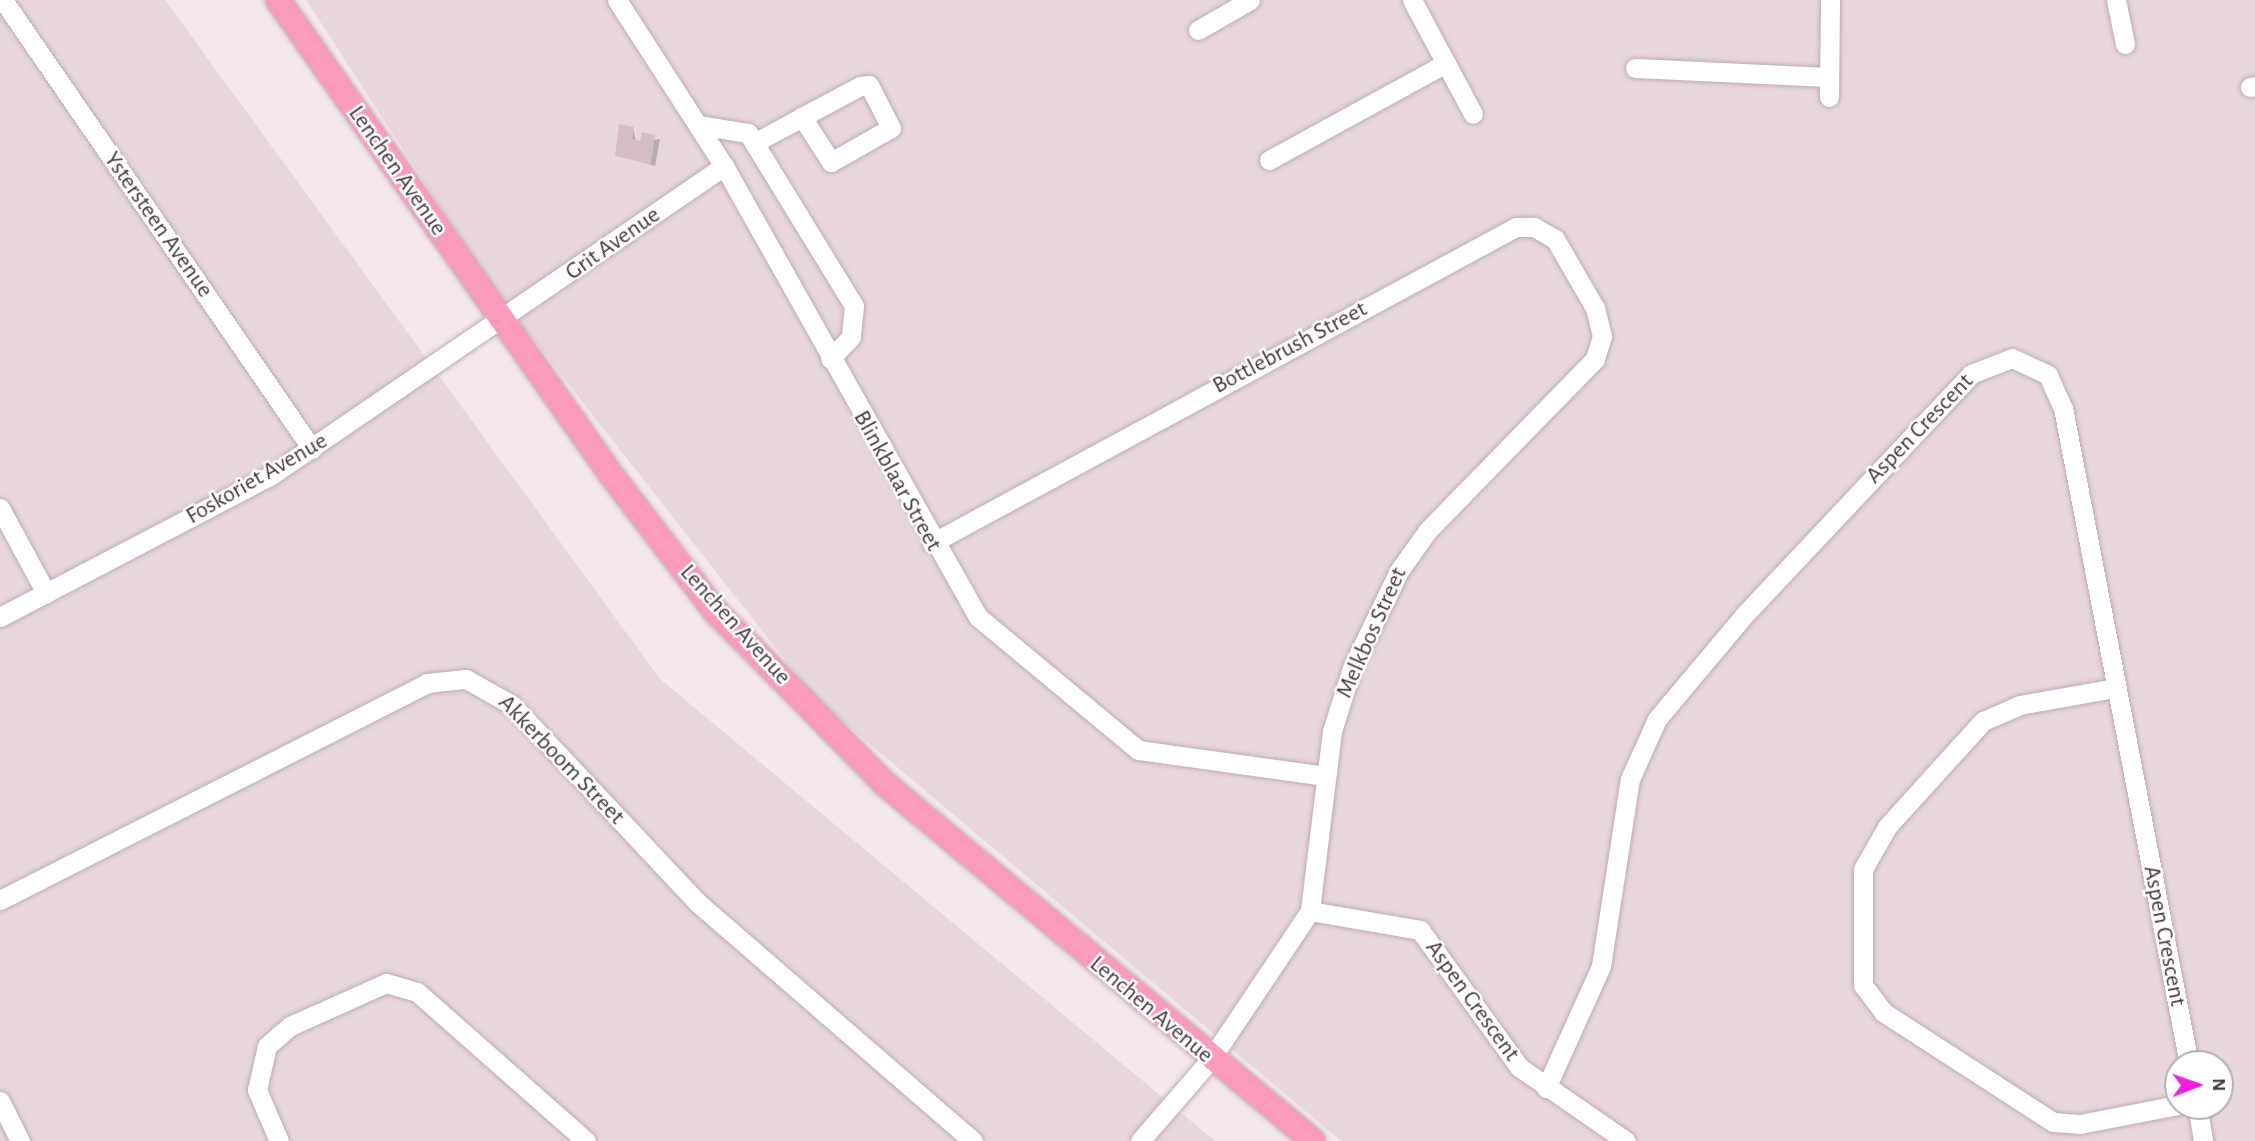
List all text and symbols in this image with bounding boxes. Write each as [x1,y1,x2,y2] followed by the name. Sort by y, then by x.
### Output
[342,100,452,242] street label: Lenchen Avenue
[97,147,219,303] street label: Ystersteen Avenue
[560,201,666,287] street label: Grit Avenue
[1208,295,1372,401] street label: Bottlebrush Street
[1860,368,1980,490] street label: Aspen Crescent
[847,406,947,556] street label: Blinkblaar Street
[181,427,333,531] street label: Foskoriet Avenue
[673,559,797,691] street label: Lenchen Avenue
[1330,563,1414,703] street label: Melkbos Street
[492,689,630,831] street label: Akkerboom Street
[2136,863,2192,1009] street label: Aspen Crescent
[1419,935,1525,1067] street label: Aspen Crescent
[1083,950,1219,1070] street label: Lenchen Avenue
[2164,1050,2234,1120] north arrow
[2209,1078,2228,1091] text: N

